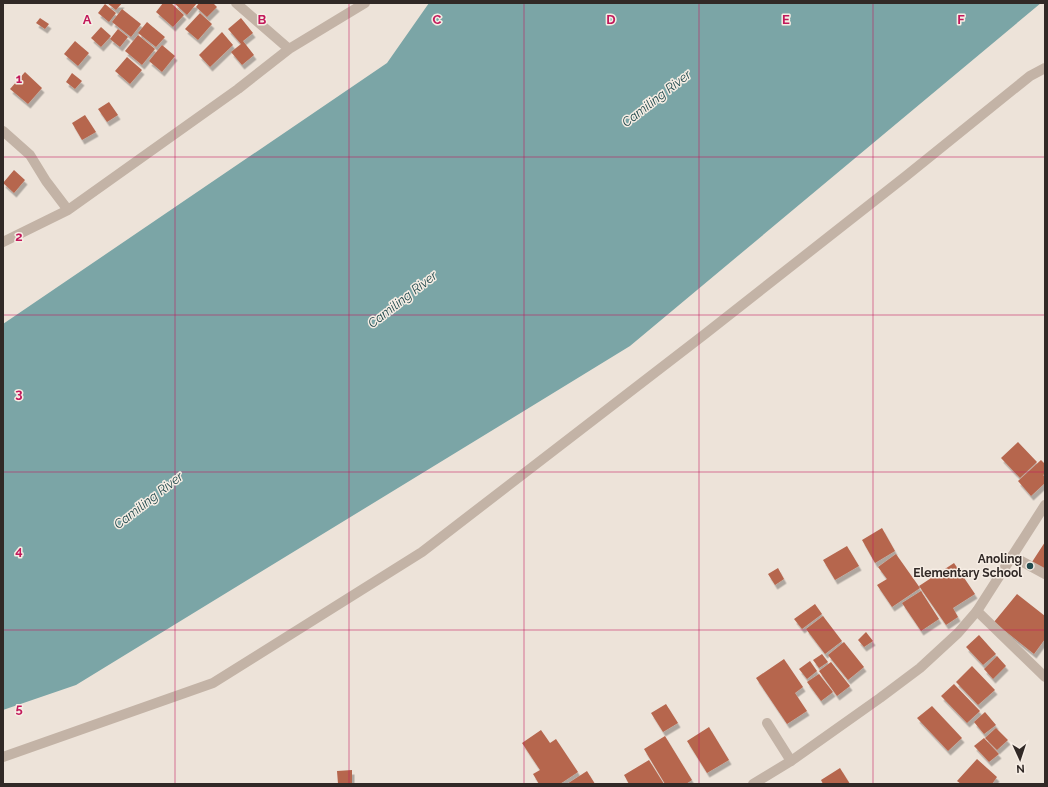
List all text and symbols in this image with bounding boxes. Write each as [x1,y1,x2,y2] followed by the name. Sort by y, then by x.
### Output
[83,12,92,27] text: A
[258,12,267,27] text: B
[433,12,442,27] text: C
[606,12,616,27] text: D
[782,12,790,27] text: E
[957,12,965,27] text: F
[619,66,694,130] water label: Camiling River
[16,71,23,86] text: 1
[15,229,23,244] text: 2
[365,267,440,331] water label: Camiling River
[15,386,23,401] text: 3
[111,468,186,532] water label: Camiling River
[15,543,23,558] text: 4
[913,552,1022,580] place label: Anoling Elementary School
[1025,561,1035,571] marker: Anoling Elementary School
[15,701,23,716] text: 5
[1000,739,1040,779] north arrow
[1016,762,1025,775] text: N

